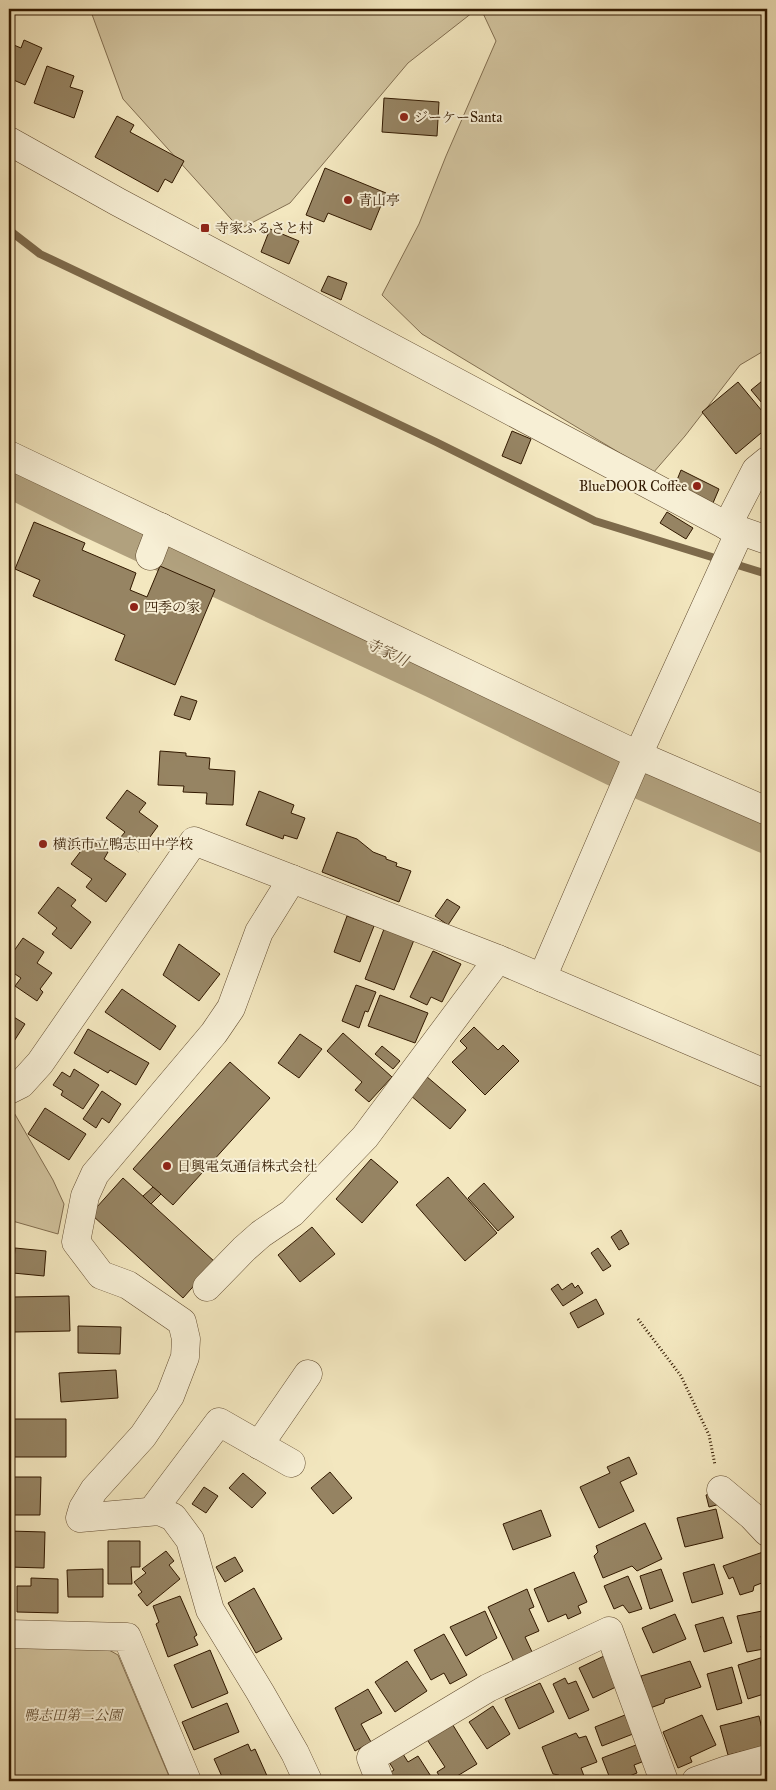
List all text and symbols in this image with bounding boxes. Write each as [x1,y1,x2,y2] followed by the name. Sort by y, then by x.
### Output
[414,109,502,126] place label: ジーケーSanta
[398,111,410,123] marker: ジーケーSanta
[358,192,400,209] place label: 青山亭
[342,194,354,206] marker: 青山亭
[215,220,313,237] place label: 寺家ふるさと村
[199,222,211,234] marker: 寺家ふるさと村
[579,478,687,495] place label: BlueDOOR Coffee
[691,480,703,492] marker: BlueDOOR Coffee
[144,599,200,616] place label: 四季の家
[128,601,140,613] marker: 四季の家
[363,634,413,671] water label: 寺家川
[53,836,193,853] place label: 横浜市立鴨志田中学校
[37,838,49,850] marker: 横浜市立鴨志田中学校
[177,1158,317,1175] place label: 日興電気通信株式会社
[161,1160,173,1172] marker: 日興電気通信株式会社
[24,1707,124,1724] park label: 鴨志田第二公園

